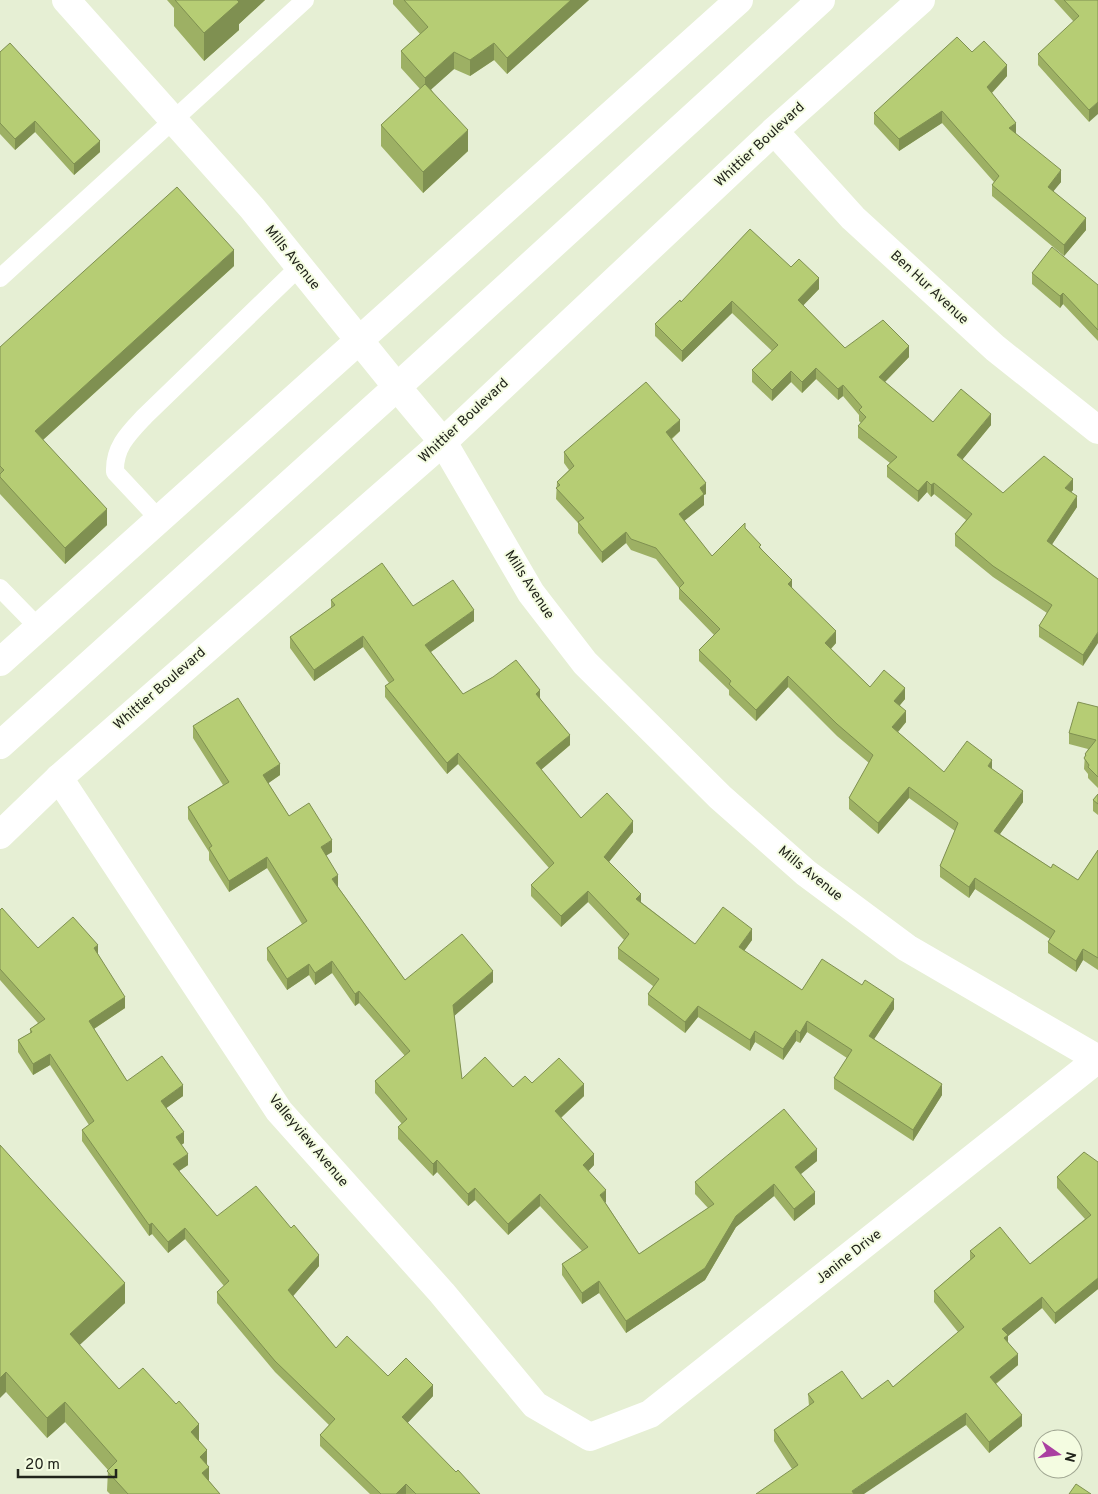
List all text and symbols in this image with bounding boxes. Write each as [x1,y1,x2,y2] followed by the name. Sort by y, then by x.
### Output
[712,99,808,191] street label: Whittier Boulevard
[261,222,323,294] street label: Mills Avenue
[886,247,972,329] street label: Ben Hur Avenue
[416,375,512,467] street label: Whittier Boulevard
[501,548,557,622] street label: Mills Avenue
[110,644,210,734] street label: Whittier Boulevard
[774,843,846,905] street label: Mills Avenue
[264,1091,352,1191] street label: Valleyview Avenue
[813,1226,885,1288] street label: Janine Drive
[1033,1429,1083,1479] north arrow
[18,1446,115,1478] scale bar
[1060,1450,1079,1464] text: N
[25,1456,60,1475] text: 20 m

